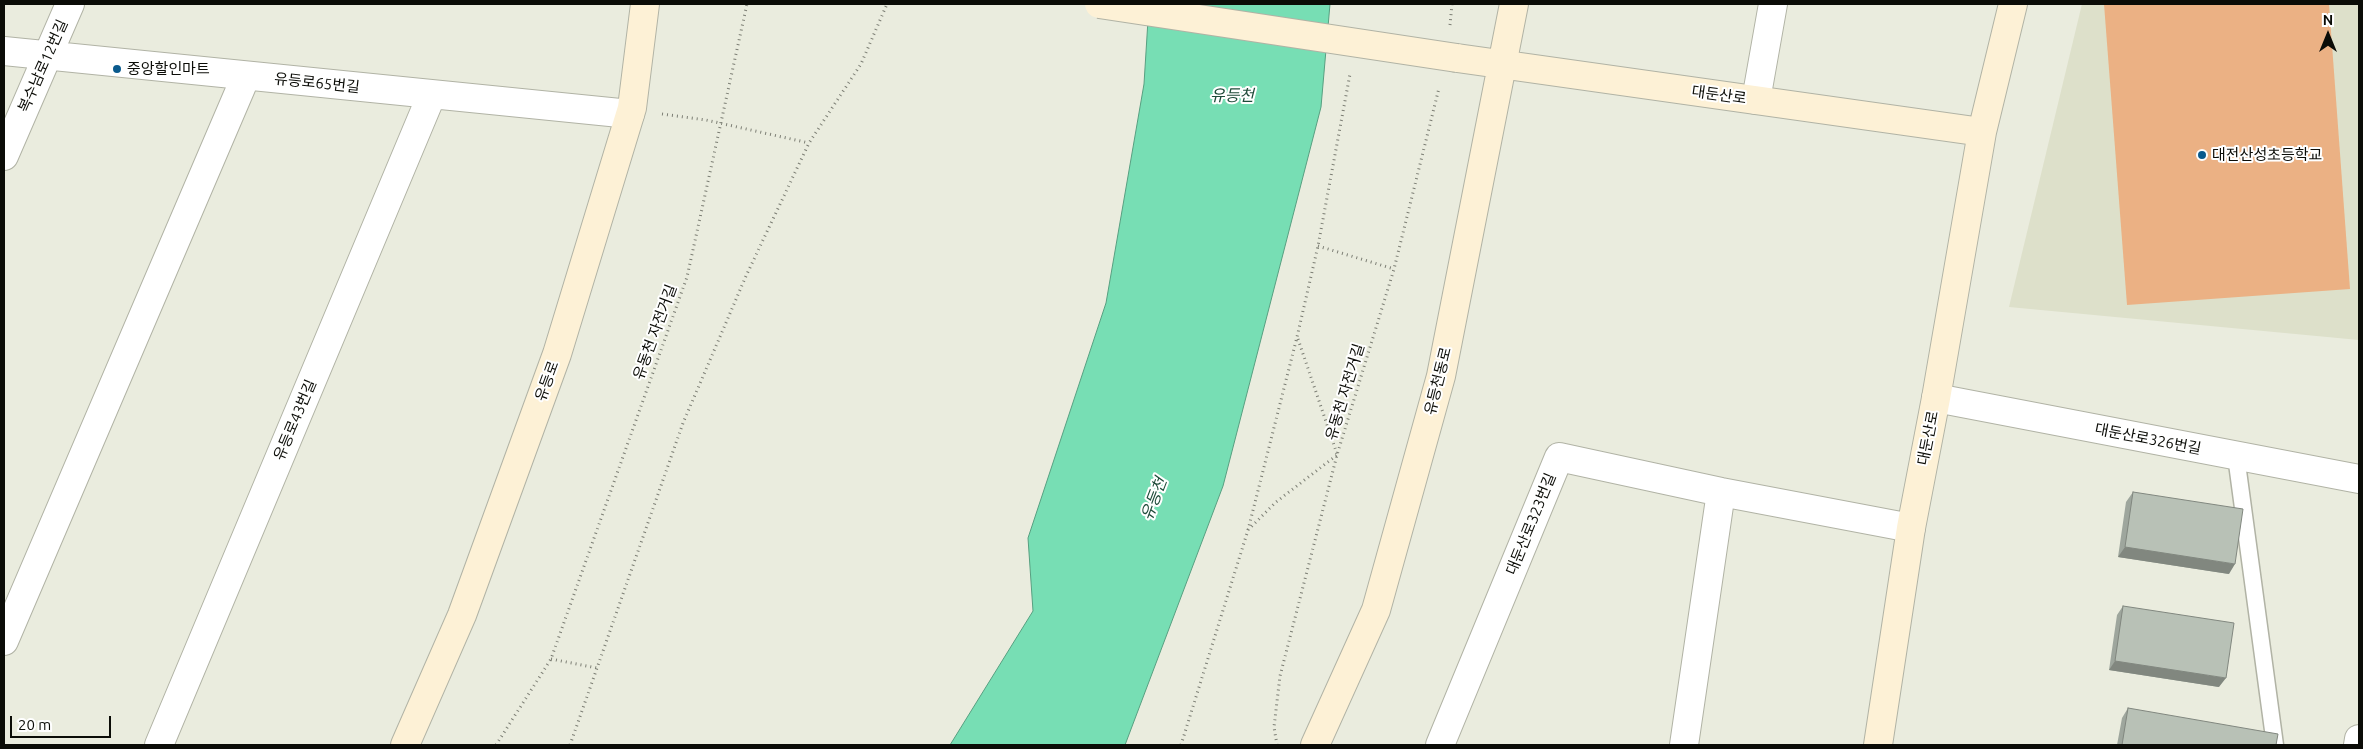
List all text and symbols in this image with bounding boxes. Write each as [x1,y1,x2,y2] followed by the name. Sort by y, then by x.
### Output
[2303,10,2353,60] north arrow
[2323,12,2333,28] text: N
[14,17,72,115] street label: 복수남로12번길
[127,60,210,78] place label: 중앙할인마트
[111,63,123,75] marker: 중앙할인마트
[273,70,361,96] street label: 유등로65번길
[1690,82,1748,108] street label: 대둔산로
[1210,86,1254,106] water label: 유등천
[2212,146,2322,164] place label: 대전산성초등학교
[2196,149,2208,161] marker: 대전산성초등학교
[629,282,681,382] street label: 유동천 자전거길
[1322,342,1368,442] street label: 유동천 자전거길
[1421,345,1455,417] street label: 유등천동로
[531,358,563,404] street label: 유등로
[270,377,320,463] street label: 유등로43번길
[1914,409,1942,467] street label: 대둔산로
[2093,420,2203,458] street label: 대둔산로326번길
[1502,470,1560,578] street label: 대둔산로323번길
[1137,475,1171,523] water label: 유등천
[12,706,114,738] scale bar
[18,716,51,733] text: 20 m

